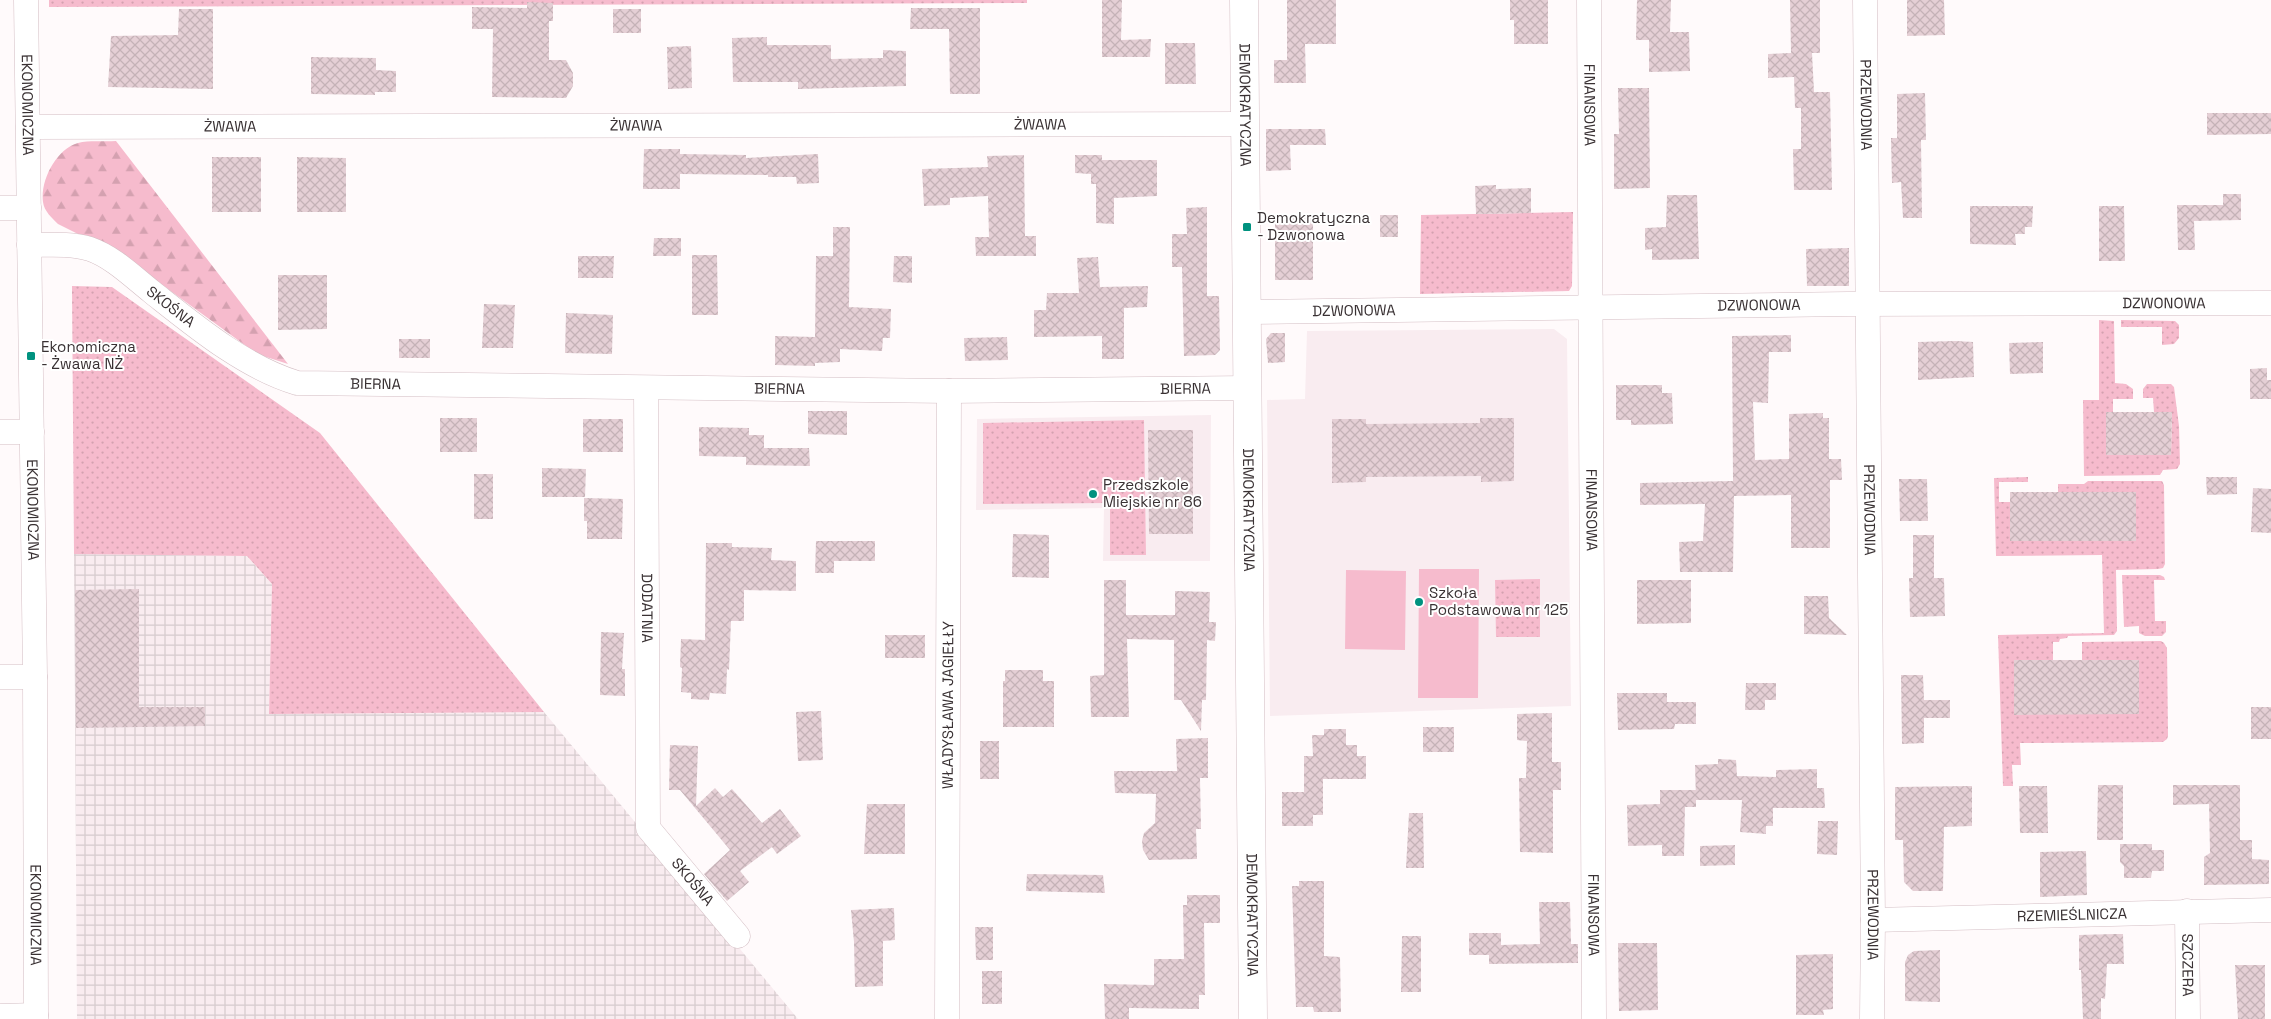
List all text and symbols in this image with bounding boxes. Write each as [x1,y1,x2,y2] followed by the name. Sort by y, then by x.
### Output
[1235,43,1255,167] street label: DEMOKRATYCZNA
[18,54,38,156] street label: EKONOMICZNA
[1857,59,1876,151] street label: PRZEWODNIA
[1580,64,1600,147] street label: FINANSOWA
[1014,114,1067,134] street label: ŻWAWA
[610,115,663,135] street label: ŻWAWA
[204,116,257,136] street label: ŻWAWA
[1257,208,1370,244] place label: Demokratyczna - Dzwonowa
[1241,221,1253,233] marker: Demokratyczna - Dzwonowa
[143,281,199,332] street label: SKOŚNA
[2122,293,2206,312] street label: DZWONOWA
[1717,295,1801,315] street label: DZWONOWA
[1312,300,1396,320] street label: DZWONOWA
[41,337,136,373] place label: Ekonomiczna - Żwawa NŻ
[25,350,37,362] marker: Ekonomiczna - Żwawa NŻ
[350,374,402,393] street label: BIERNA
[1160,378,1212,398] street label: BIERNA
[754,379,806,398] street label: BIERNA
[1239,448,1259,572] street label: DEMOKRATYCZNA
[23,459,43,561] street label: EKONOMICZNA
[1860,464,1880,556] street label: PRZEWODNIA
[1582,469,1602,552] street label: FINANSOWA
[1103,475,1202,511] place label: Przedszkole Miejskie nr 86
[1087,488,1099,500] marker: Przedszkole Miejskie nr 86
[638,573,657,643] street label: DODATNIA
[1429,583,1568,619] place label: Szkoła Podstawowa nr 125
[1413,596,1425,608] marker: Szkoła Podstawowa nr 125
[938,621,957,789] street label: WŁADYSŁAWA JAGIEŁŁY
[1243,853,1263,977] street label: DEMOKRATYCZNA
[668,854,719,910] street label: SKOŚNA
[27,864,46,966] street label: EKONOMICZNA
[1864,869,1883,961] street label: PRZEWODNIA
[1584,874,1604,957] street label: FINANSOWA
[2017,904,2128,925] street label: RZEMIEŚLNICZA
[2178,933,2198,997] street label: SZCZERA

